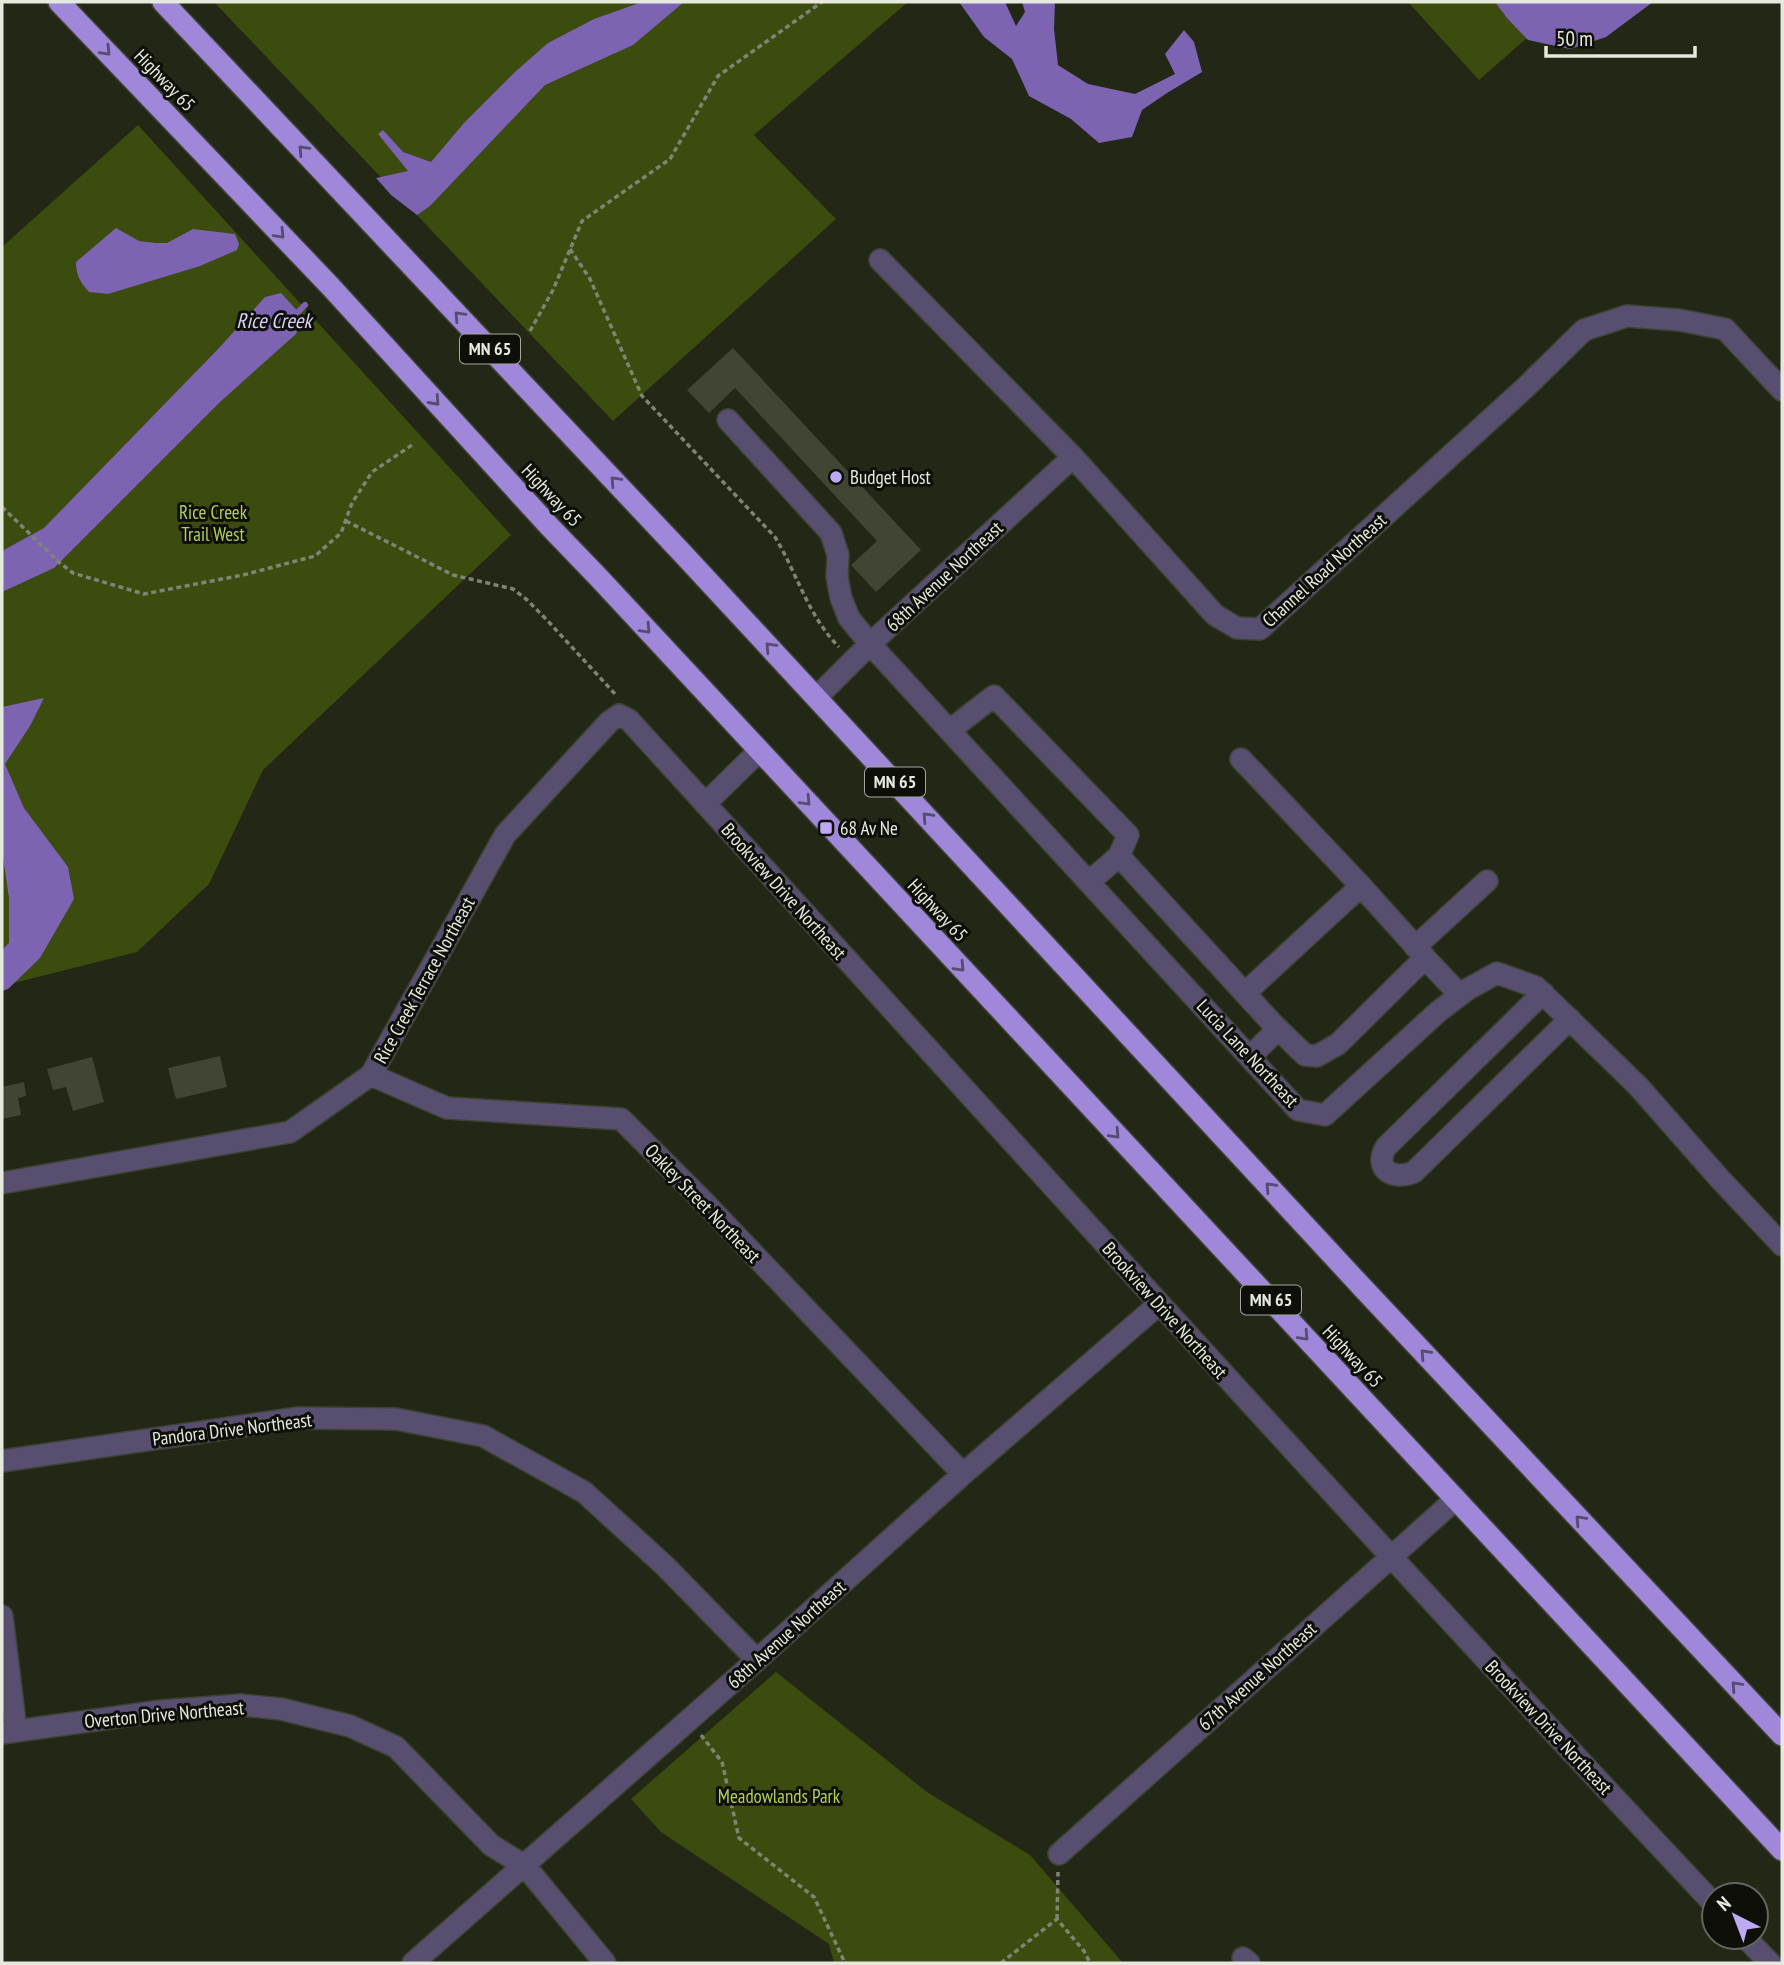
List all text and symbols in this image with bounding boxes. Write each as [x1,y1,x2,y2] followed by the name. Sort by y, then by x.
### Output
[1546,14,1695,58] scale bar
[1556,25,1593,52] text: 50 m
[98,43,111,56] one-way arrow
[129,44,201,116] street label: Highway 65
[298,145,311,158] one-way arrow
[272,226,285,239] one-way arrow
[236,307,315,334] water label: Rice Creek
[454,311,467,324] one-way arrow
[460,334,520,363] road number: MN 65
[427,393,439,406] one-way arrow
[517,459,587,531] street label: Highway 65
[850,465,932,489] place label: Budget Host
[828,469,844,485] marker: Budget Host
[611,476,623,489] one-way arrow
[179,500,248,546] park label: Rice Creek Trail West
[1257,507,1392,632] street label: Channel Road Northeast
[881,515,1008,636] street label: 68th Avenue Northeast
[638,621,651,634] one-way arrow
[766,642,779,655] one-way arrow
[865,768,925,796] road number: MN 65
[797,792,810,805] one-way arrow
[923,812,935,825] one-way arrow
[840,816,898,840] place label: 68 Av Ne
[716,818,852,965] street label: Brookview Drive Northeast
[818,820,834,836] marker: 68 Av Ne
[903,874,973,946] street label: Highway 65
[368,892,480,1067] street label: Rice Creek Terrace Northeast
[952,959,965,972] one-way arrow
[1192,994,1305,1112] street label: Lucia Lane Northeast
[1107,1126,1120,1139] one-way arrow
[640,1139,766,1268] street label: Oakley Street Northeast
[1265,1182,1278,1195] one-way arrow
[1097,1237,1233,1384] street label: Brookview Drive Northeast
[1241,1286,1301,1315] road number: MN 65
[1318,1320,1388,1392] street label: Highway 65
[1295,1328,1308,1341] one-way arrow
[1420,1349,1433,1362] one-way arrow
[151,1407,314,1451] street label: Pandora Drive Northeast
[1576,1515,1588,1528] one-way arrow
[722,1574,851,1693] street label: 68th Avenue Northeast
[1193,1616,1322,1735] street label: 67th Avenue Northeast
[1480,1655,1618,1800] street label: Brookview Drive Northeast
[1731,1681,1744,1694] one-way arrow
[83,1695,246,1733] street label: Overton Drive Northeast
[718,1784,841,1808] park label: Meadowlands Park
[1700,1881,1770,1951] north arrow
[1712,1891,1735,1916] text: N

